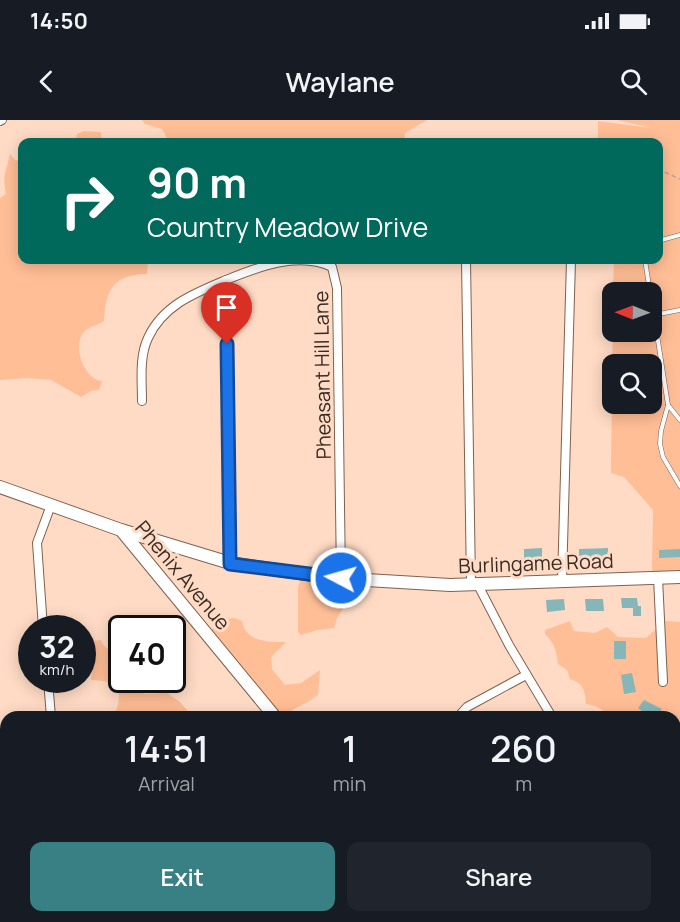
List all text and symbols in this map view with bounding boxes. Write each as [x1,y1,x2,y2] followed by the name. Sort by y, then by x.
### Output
[30,6,88,36] text: 14:50
[285,63,395,100] text: Waylane
[30,65,63,98] icon: back
[617,65,650,98] icon: search
[147,153,247,211] text: 90 m
[48,162,126,240] icon: right
[147,208,428,245] text: Country Meadow Drive
[201,282,252,344] pin
[602,282,662,342] north arrow
[602,282,662,414] map controls
[307,290,337,460] street label: Pheasant Hill Lane
[210,291,243,324] icon: arrive
[602,354,662,414] button: search
[129,515,237,635] street label: Phenix Avenue
[309,546,373,610] position arrow
[458,547,614,579] street label: Burlingame Road
[108,615,186,693] speed limit sign: 40
[39,626,75,667] text: 32
[40,659,74,680] text: km/h
[124,724,209,773] text: 14:51
[342,724,357,773] text: 1
[490,724,557,773] text: 260
[138,770,195,797] text: Arrival
[333,770,366,797] text: min
[515,770,532,797] text: m
[30,842,335,911] button: Exit
[347,842,651,911] button: Share

